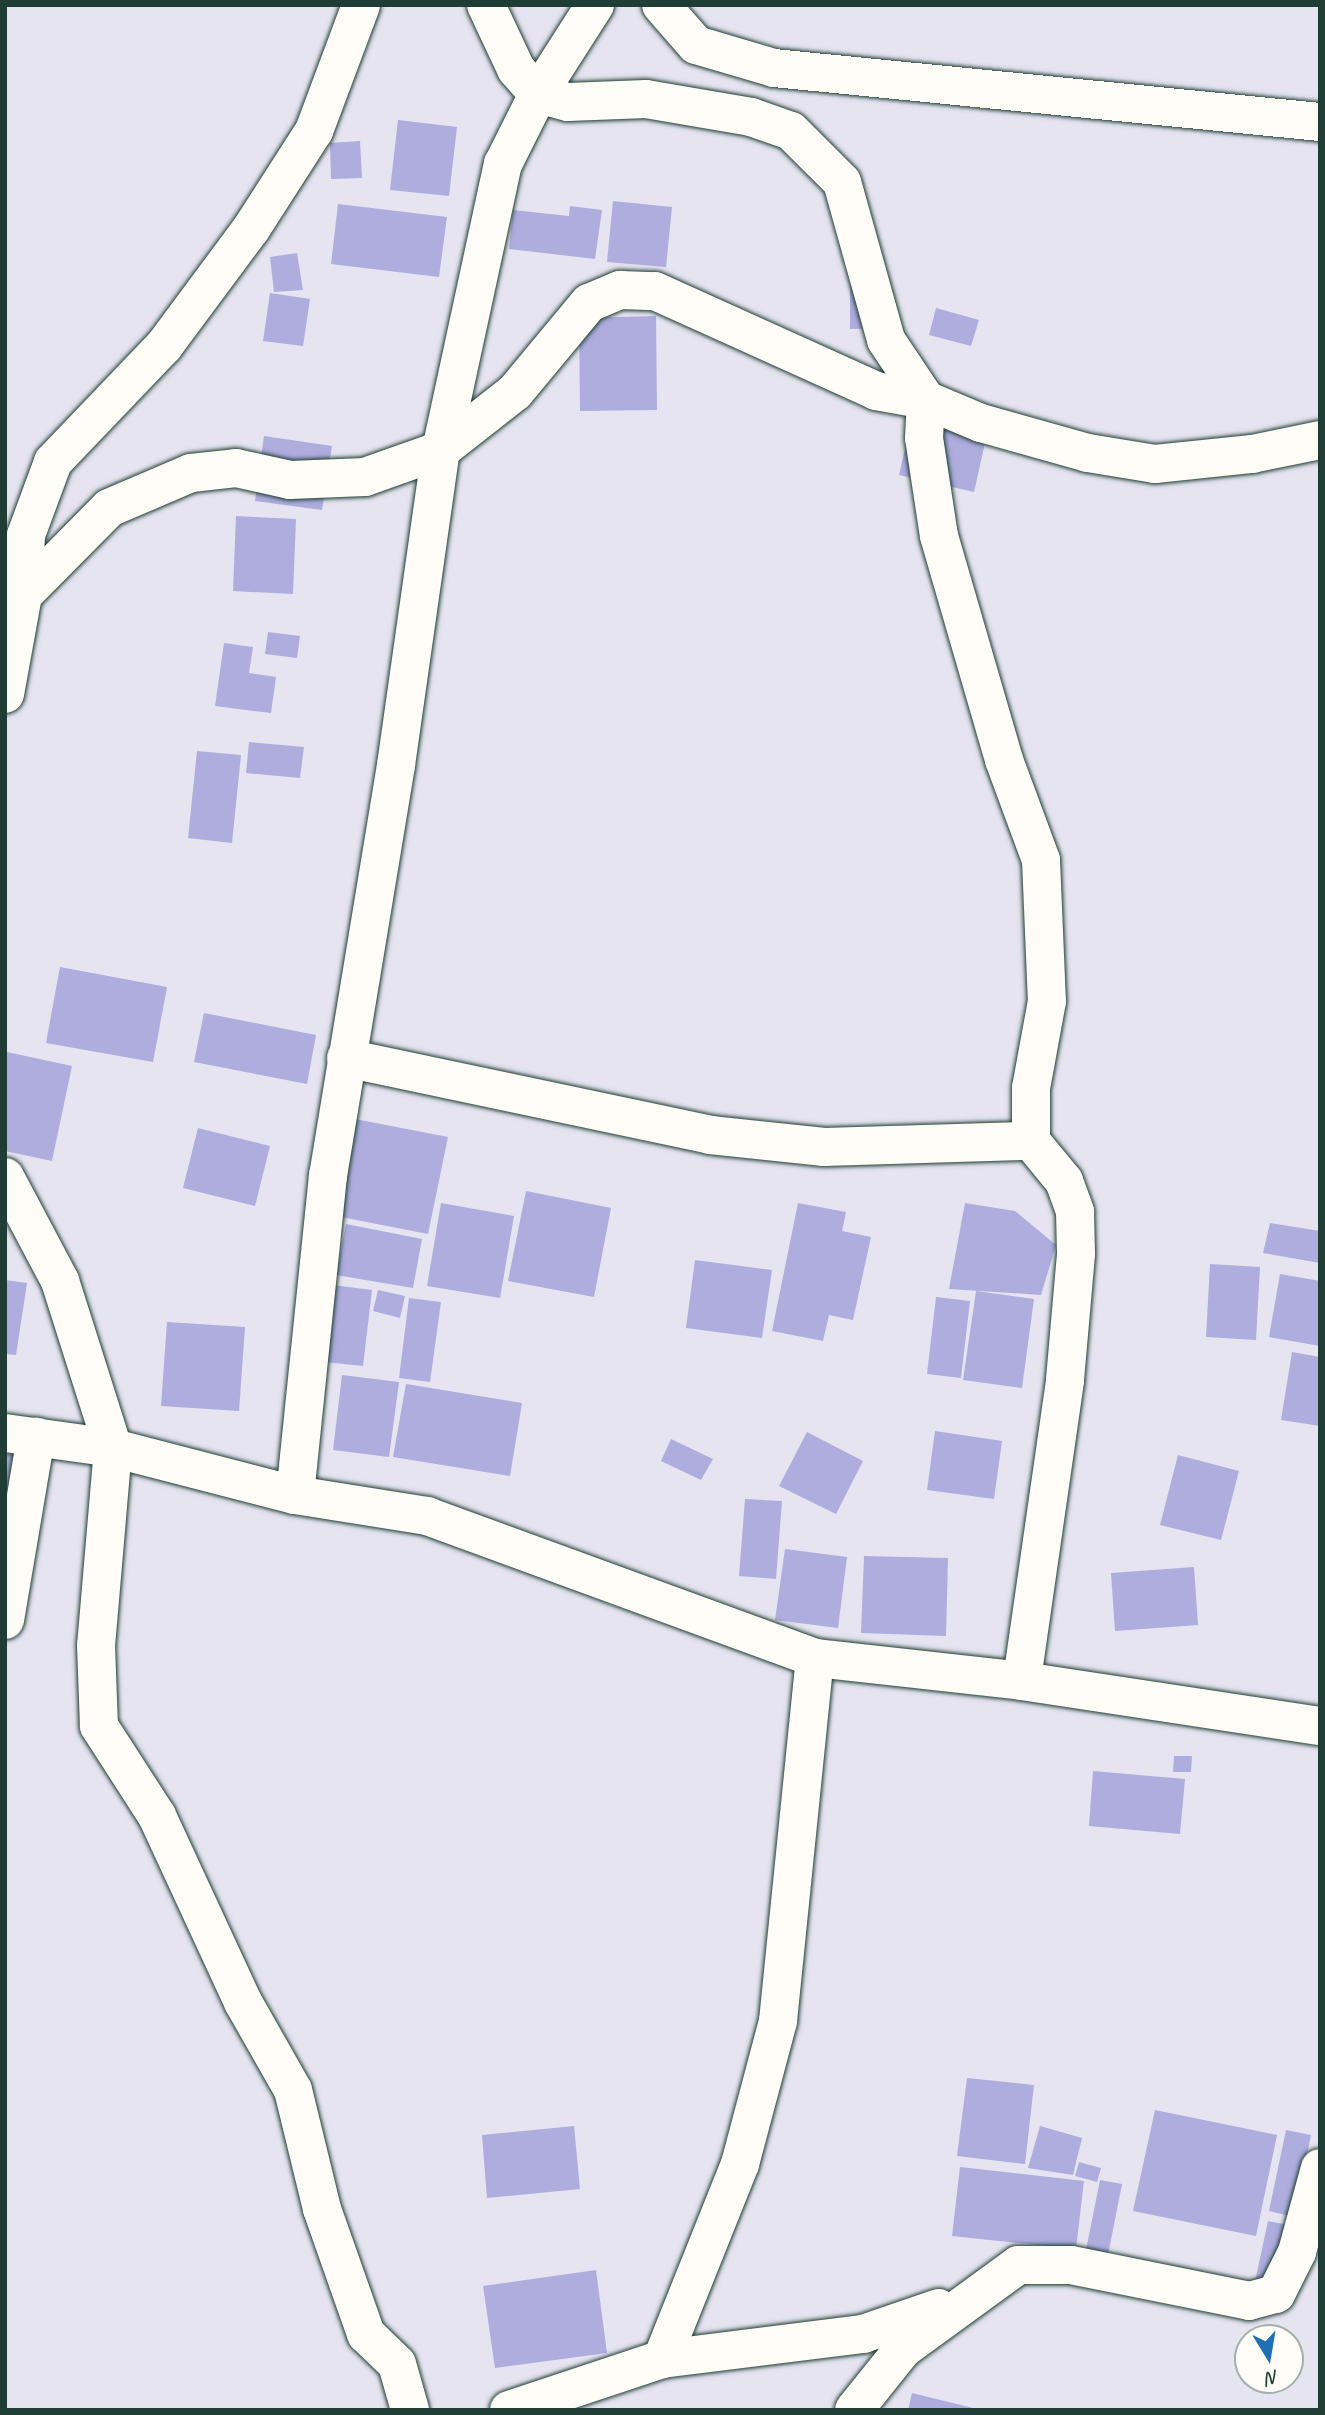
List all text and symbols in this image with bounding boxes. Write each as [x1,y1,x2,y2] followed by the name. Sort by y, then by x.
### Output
[1234,2324,1304,2394] north arrow
[1265,2365,1281,2391] text: N

